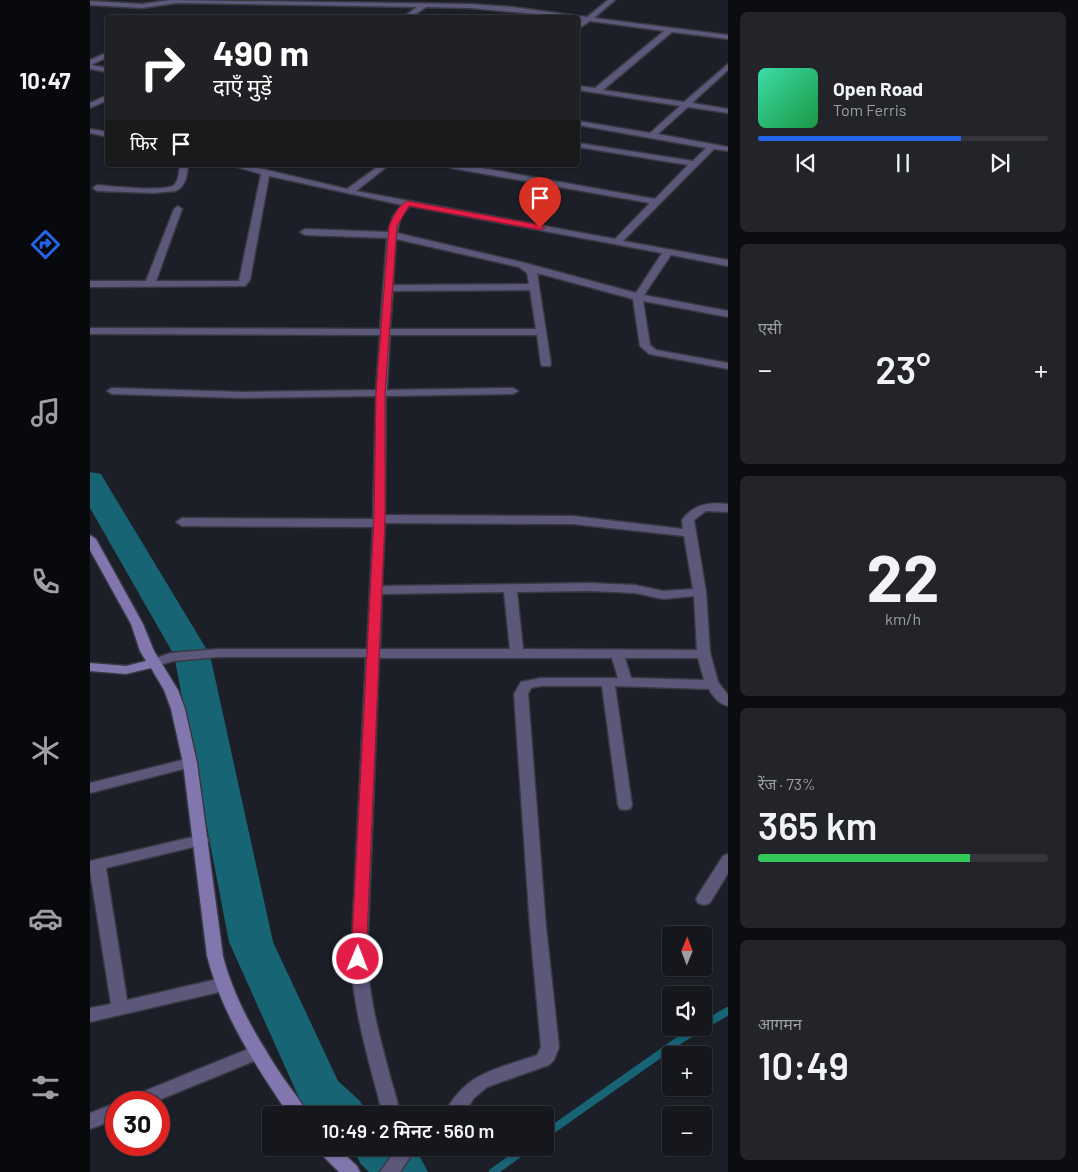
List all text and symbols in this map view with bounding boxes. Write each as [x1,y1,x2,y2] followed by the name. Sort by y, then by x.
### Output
[213,31,309,73] text: 490 m
[130,35,195,100] icon: right
[20,67,70,93] text: 10:47
[213,73,272,99] text: दाएँ मुड़ें
[833,77,923,100] text: Open Road
[833,100,907,119] text: Tom Ferris
[167,130,195,158] icon: arrive
[130,131,157,154] text: फिर
[792,149,820,177] icon: previous
[889,149,917,177] icon: pause
[986,149,1014,177] icon: next
[519,177,561,228] pin
[526,184,554,212] icon: arrive
[28,227,63,262] icon: directions
[758,318,782,337] text: एसी
[875,346,931,392] text: 23°
[758,352,772,386] text: −
[1034,352,1048,386] text: +
[28,395,63,430] icon: music
[867,537,939,615] text: 22
[28,564,63,599] icon: phone
[885,609,921,628] text: km/h
[28,733,63,768] icon: climate
[758,774,816,793] text: रेंज · 73%
[758,802,877,848] text: 365 km
[28,901,63,936] icon: car
[662,926,712,976] north arrow
[662,926,712,1156] map controls
[331,932,383,984] position arrow
[662,986,712,1036] button: sound
[758,1014,802,1033] text: आगमन
[758,1042,849,1088] text: 10:49
[662,1046,712,1096] button: +
[28,1070,63,1105] icon: filters
[105,1091,170,1156] speed limit sign: 30
[662,1106,712,1156] button: −
[322,1119,494,1142] text: 10:49 · 2 मिनट · 560 m

